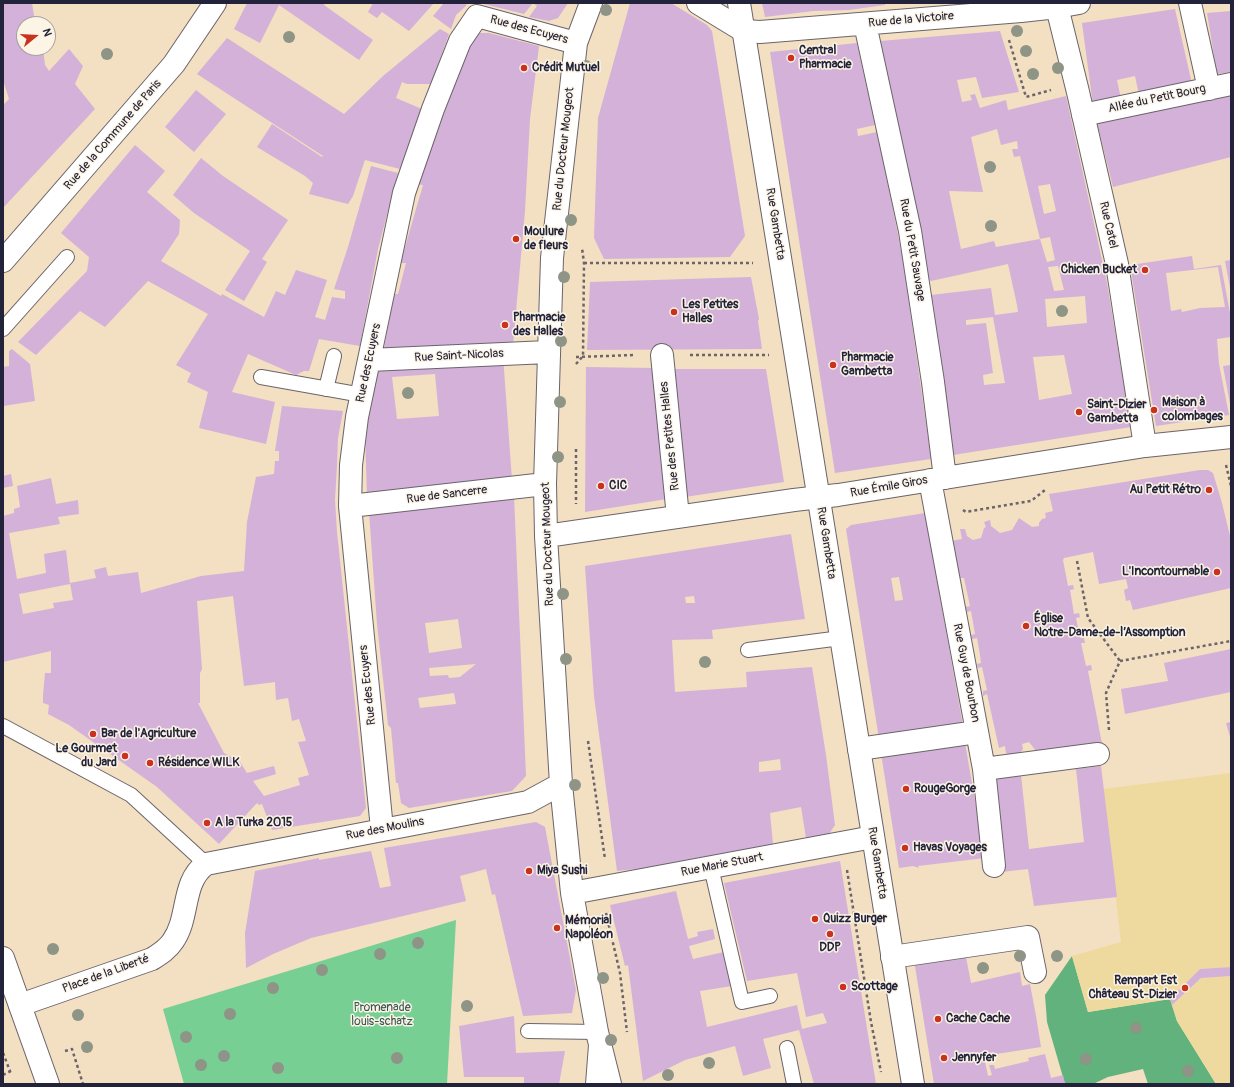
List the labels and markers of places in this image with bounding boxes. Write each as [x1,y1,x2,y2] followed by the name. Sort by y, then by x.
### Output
[799,44,851,72] place label: Central Pharmacie
[786,53,796,63] marker: Central Pharmacie
[532,61,600,75] place label: Crédit Mutuel
[519,63,529,73] marker: Crédit Mutuel
[524,225,568,253] place label: Moulure de fleurs
[511,234,521,244] marker: Moulure de fleurs
[1061,263,1137,277] place label: Chicken Bucket
[1140,265,1150,275] marker: Chicken Bucket
[682,298,738,326] place label: Les Petites Halles
[669,307,679,317] marker: Les Petites Halles
[513,311,565,339] place label: Pharmacie des Halles
[500,320,510,330] marker: Pharmacie des Halles
[841,351,893,379] place label: Pharmacie Gambetta
[828,360,838,370] marker: Pharmacie Gambetta
[1162,396,1223,424] place label: Maison à colombages
[1087,398,1146,426] place label: Saint-Dizier Gambetta
[1149,405,1159,415] marker: Maison à colombages
[1074,407,1084,417] marker: Saint-Dizier Gambetta
[609,479,627,493] place label: CIC
[596,481,606,491] marker: CIC
[1129,483,1201,497] place label: Au Petit Rétro
[1204,485,1214,495] marker: Au Petit Rétro
[1122,565,1209,579] place label: L'Incontournable
[1212,567,1222,577] marker: L'Incontournable
[1034,612,1185,640] place label: Église Notre-Dame-de-l’Assomption
[1021,621,1031,631] marker: Église Notre-Dame-de-l’Assomption
[101,727,196,741] place label: Bar de l'Agriculture
[88,729,98,739] marker: Bar de l'Agriculture
[56,742,117,770] place label: Le Gourmet du Jard
[120,751,130,761] marker: Le Gourmet du Jard
[158,756,240,770] place label: Résidence WILK
[145,758,155,768] marker: Résidence WILK
[914,782,976,796] place label: RougeGorge
[901,784,911,794] marker: RougeGorge
[215,816,292,830] place label: A la Turka 2015
[202,818,212,828] marker: A la Turka 2015
[913,841,987,855] place label: Havas Voyages
[900,843,910,853] marker: Havas Voyages
[537,864,587,878] place label: Miya Sushi
[524,866,534,876] marker: Miya Sushi
[823,912,887,926] place label: Quizz Burger
[565,914,613,942] place label: Mémorial Napoléon
[810,914,820,924] marker: Quizz Burger
[552,923,562,933] marker: Mémorial Napoléon
[825,929,835,939] marker: DDP
[819,941,841,955] place label: DDP
[1088,974,1177,1002] place label: Rempart Est Château St-Dizier
[851,980,898,994] place label: Scottage
[838,982,848,992] marker: Scottage
[1180,983,1190,993] marker: Rempart Est Château St-Dizier
[946,1012,1010,1026] place label: Cache Cache
[933,1014,943,1024] marker: Cache Cache
[952,1051,996,1065] place label: Jennyfer
[939,1053,949,1063] marker: Jennyfer

